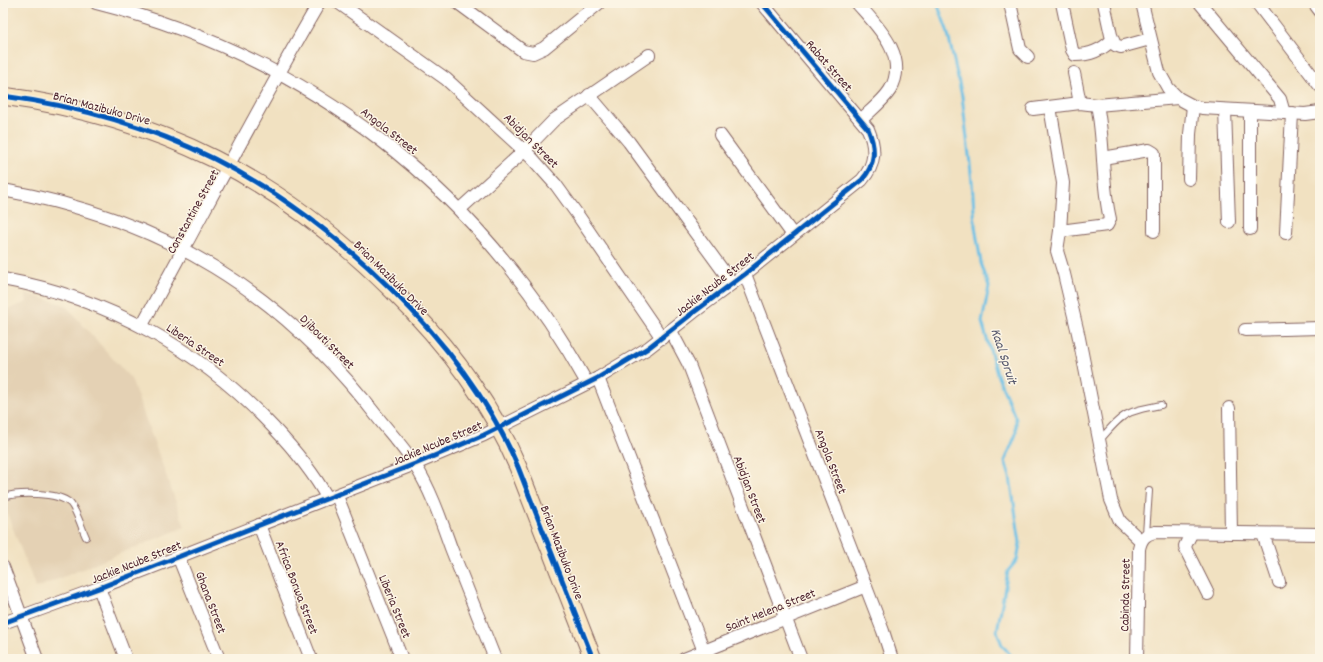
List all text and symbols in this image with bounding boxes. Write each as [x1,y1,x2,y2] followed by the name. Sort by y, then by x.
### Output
[800,36,856,97] street label: Rabat Street
[51,87,152,132] street label: Brian Mazibuko Drive
[356,103,421,161] street label: Angola Street
[498,110,562,174] street label: Abidjan Street
[163,166,225,258] street label: Constantine Street
[348,237,432,321] street label: Brian Mazibuko Drive
[672,248,759,322] street label: Jackie Ncube Street
[294,311,358,375] street label: Djibouti Street
[162,319,228,373] street label: Liberia Street
[985,326,1022,389] water label: Kaal Spruit
[390,417,486,472] street label: Jackie Ncube Street
[809,427,851,497] street label: Angola Street
[727,453,770,527] street label: Abidjan Street
[534,503,588,603] street label: Brian Mazibuko Drive
[89,537,185,590] street label: Jackie Ncube Street
[269,538,322,638] street label: Africa Borwa Street
[1116,558,1137,632] street label: Cabinda Street
[189,569,230,637] street label: Ghana Street
[372,572,415,642] street label: Liberia Street
[723,584,819,638] street label: Saint Helena Street

